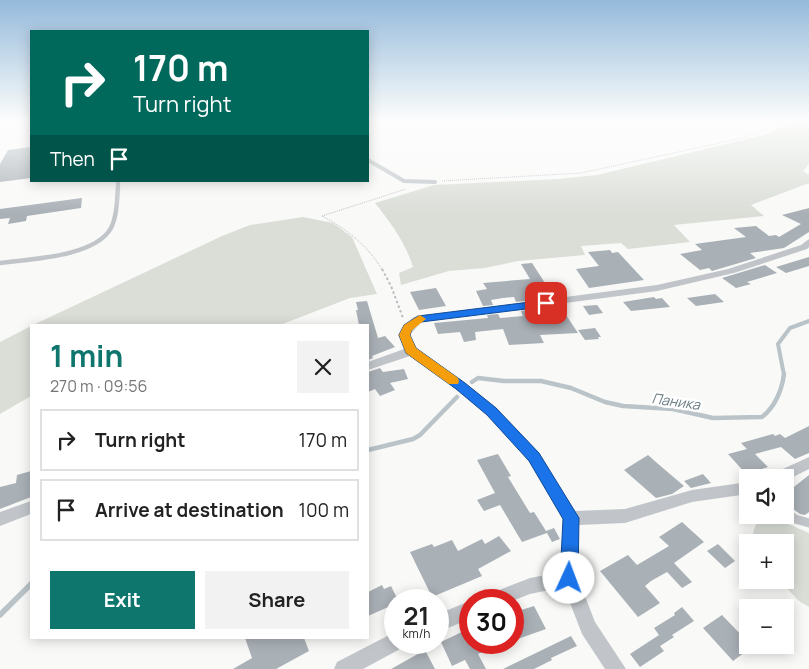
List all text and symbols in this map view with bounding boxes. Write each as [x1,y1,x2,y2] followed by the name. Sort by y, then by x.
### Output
[133,44,229,92] text: 170 m
[50,50,115,115] icon: right
[133,89,231,119] text: Turn right
[105,145,133,173] icon: arrive
[50,146,95,172] text: Then
[525,282,567,324] pin
[532,289,560,317] icon: arrive
[50,335,123,376] text: 1 min
[297,341,349,393] button: close
[50,375,147,397] text: 270 m · 09:56
[651,388,703,414] water label: Паника
[52,426,80,454] icon: right
[95,427,185,453] text: Turn right
[299,427,347,453] text: 170 m
[739,469,794,654] map controls
[739,469,794,524] button: sound
[52,496,80,524] icon: arrive
[95,497,284,523] text: Arrive at destination
[299,497,349,523] text: 100 m
[739,534,794,589] button: +
[542,551,594,603] position arrow
[50,571,195,629] button: Exit
[205,571,349,629] button: Share
[459,589,524,654] speed limit sign: 30
[404,598,429,633] text: 21
[739,599,794,654] button: −
[403,625,430,642] text: km/h

